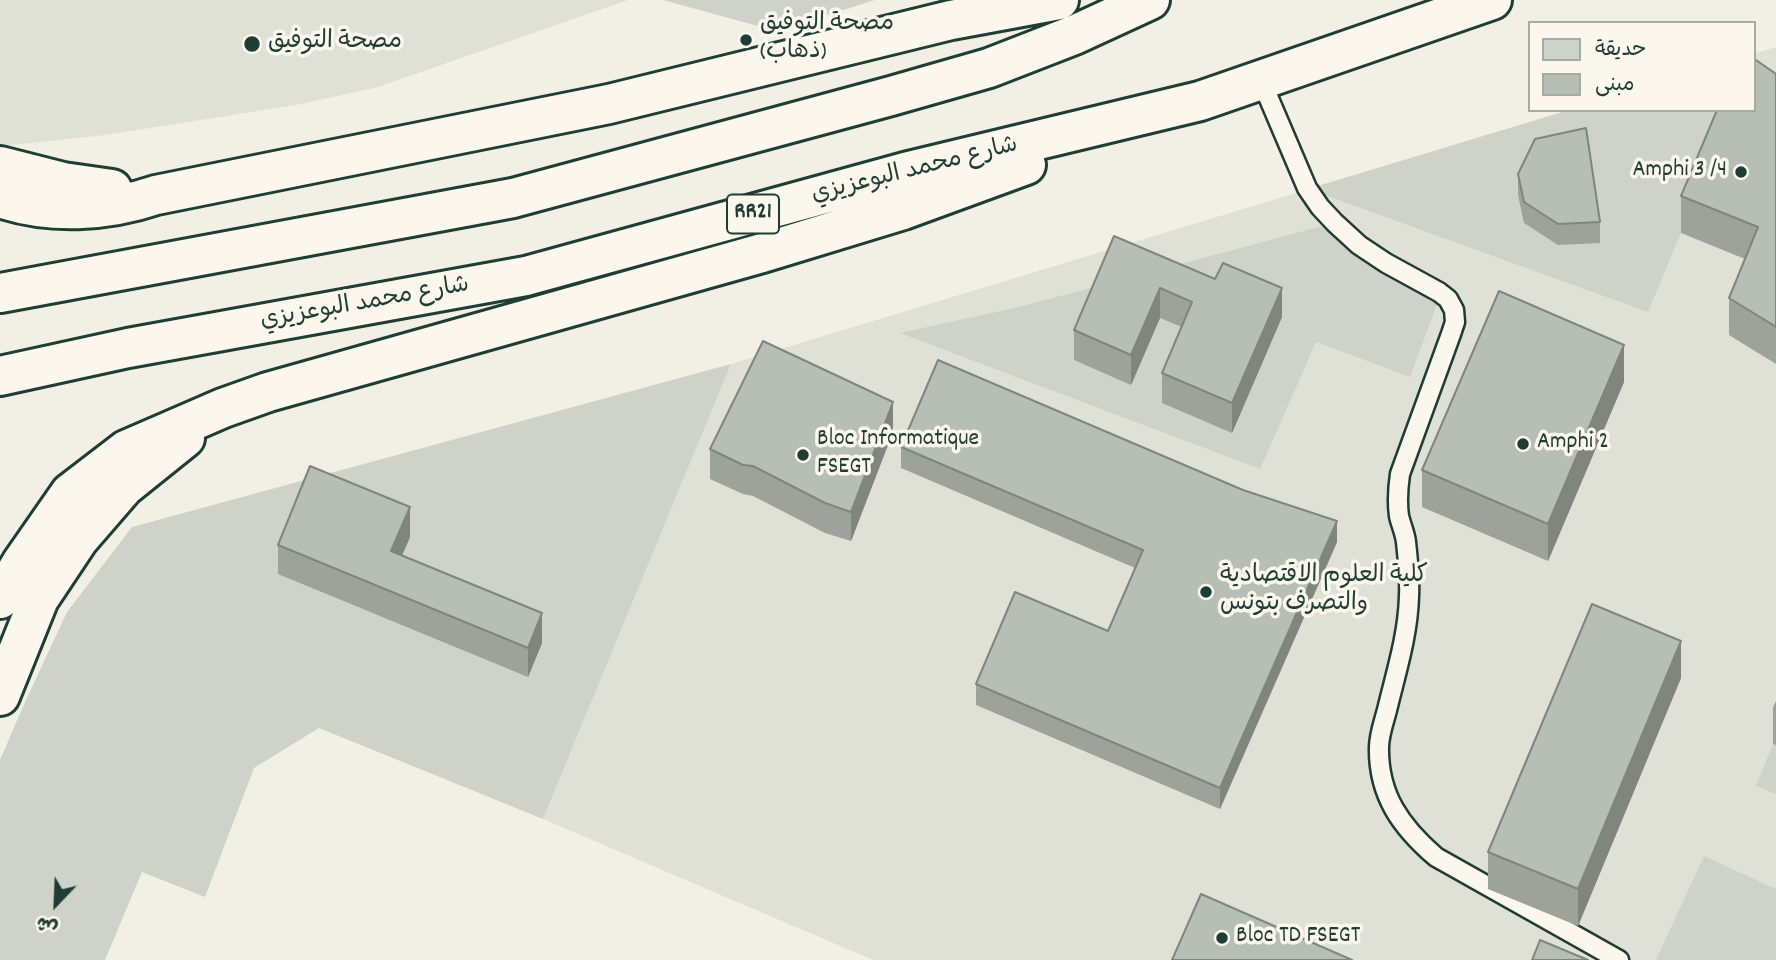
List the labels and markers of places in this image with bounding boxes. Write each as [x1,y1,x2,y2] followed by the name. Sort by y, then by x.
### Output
[760,12,894,68] place label: مصحة التوفيق (ذهاب)
[268,30,402,58] place label: مصحة التوفيق
[738,32,754,48] marker: مصحة التوفيق (ذهاب)
[242,34,262,54] marker: مصحة التوفيق
[1633,158,1727,186] place label: Amphi 3 /4
[1733,164,1749,180] marker: Amphi 3 /4
[817,427,979,483] place label: Bloc Informatique FSEGT
[1537,430,1609,458] place label: Amphi 2
[1515,436,1531,452] marker: Amphi 2
[795,447,811,463] marker: Bloc Informatique FSEGT
[1220,564,1428,620] place label: كلية العلوم الاقتصادية والتصرف بتونس
[1198,584,1214,600] marker: كلية العلوم الاقتصادية والتصرف بتونس
[1236,924,1360,952] place label: Bloc TD FSEGT
[1214,930,1230,946] marker: Bloc TD FSEGT

